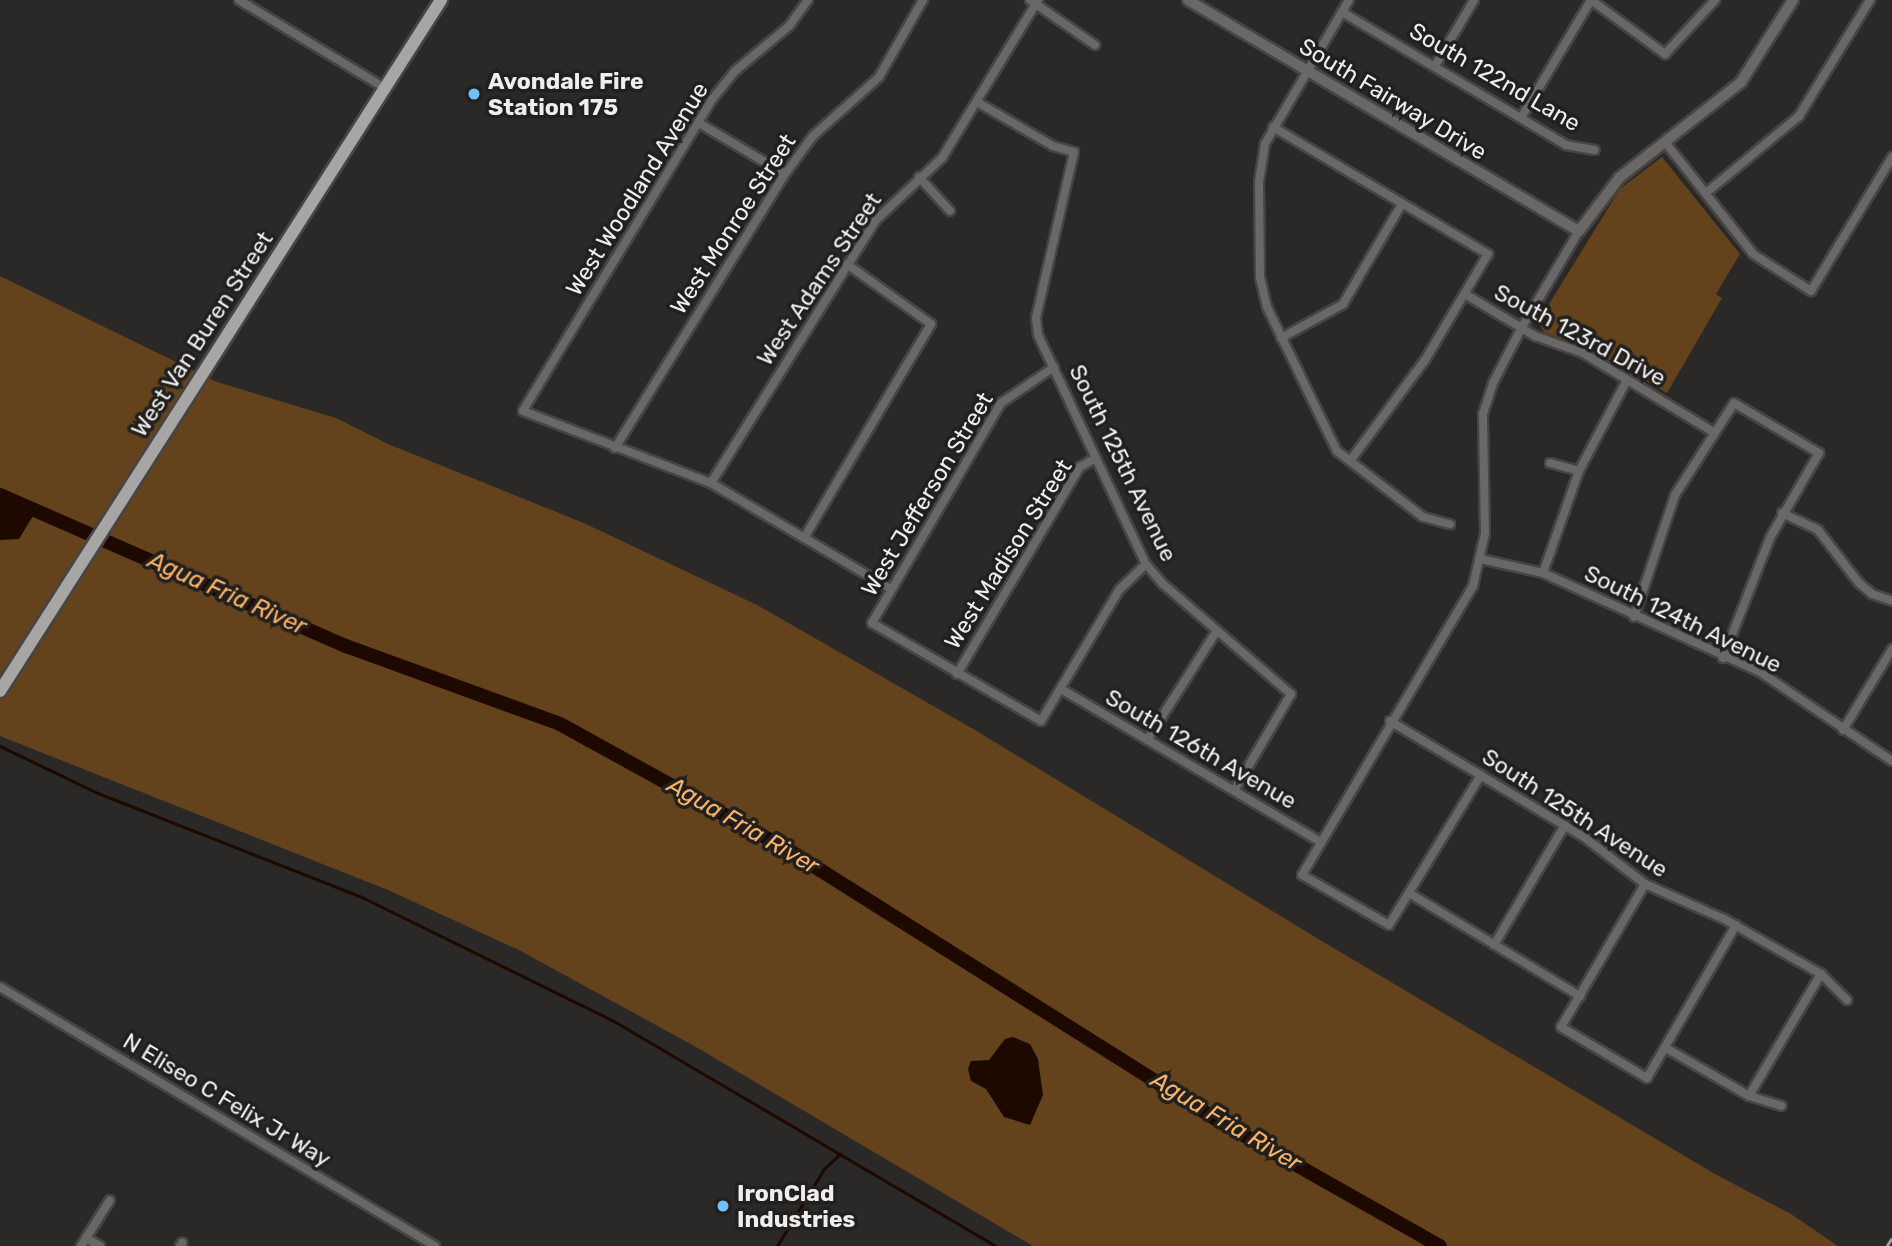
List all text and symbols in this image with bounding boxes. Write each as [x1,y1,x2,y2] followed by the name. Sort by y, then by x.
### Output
[1405,17,1585,137] street label: South 122nd Lane
[1294,32,1492,166] street label: South Fairway Drive
[488,67,644,121] place label: Avondale Fire Station 175
[560,77,714,301] street label: West Woodland Avenue
[466,86,482,102] marker: Avondale Fire Station 175
[664,129,802,319] street label: West Monroe Street
[751,187,887,371] street label: West Adams Street
[125,226,279,442] street label: West Van Buren Street
[1489,278,1671,392] street label: South 123rd Drive
[1063,360,1183,566] street label: South 125th Avenue
[855,387,999,601] street label: West Jefferson Street
[938,454,1078,654] street label: West Madison Street
[143,546,311,642] water label: Agua Fria River
[1580,559,1786,679] street label: South 124th Avenue
[1100,683,1302,815] street label: South 126th Avenue
[1477,743,1673,883] street label: South 125th Avenue
[662,771,824,881] water label: Agua Fria River
[118,1027,336,1173] street label: N Eliseo C Felix Jr Way
[1146,1066,1306,1178] water label: Agua Fria River
[737,1179,855,1233] place label: IronClad Industries
[715,1198,731,1214] marker: IronClad Industries

